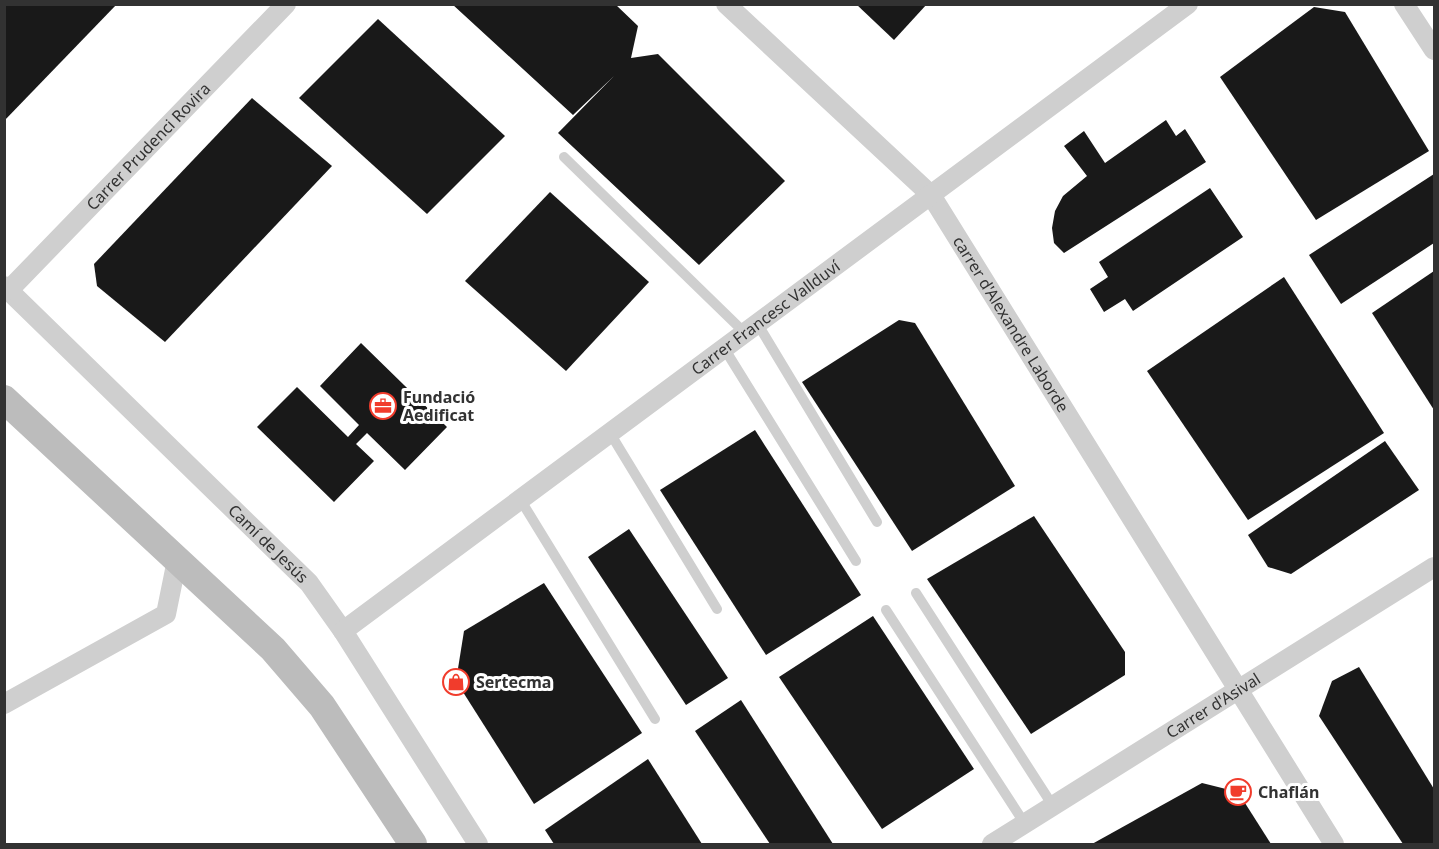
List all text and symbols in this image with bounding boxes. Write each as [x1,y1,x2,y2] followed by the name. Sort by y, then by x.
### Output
[81,78,215,215] street label: Carrer Prudenci Rovira
[948,232,1074,416] street label: carrer d'Alexandre Laborde
[687,255,845,380] street label: Carrer Francesc Vallduví
[403,386,475,426] place label: Fundació Aedificat
[368,391,398,421] office icon: Fundació Aedificat
[223,499,313,588] street label: Camí de Jesús
[441,667,471,697] shop icon: Sertecma
[1162,668,1265,743] street label: Carrer d'Asival
[476,671,551,693] place label: Sertecma
[1223,777,1253,807] cafe icon: Chaflán
[1258,781,1319,803] place label: Chaflán

